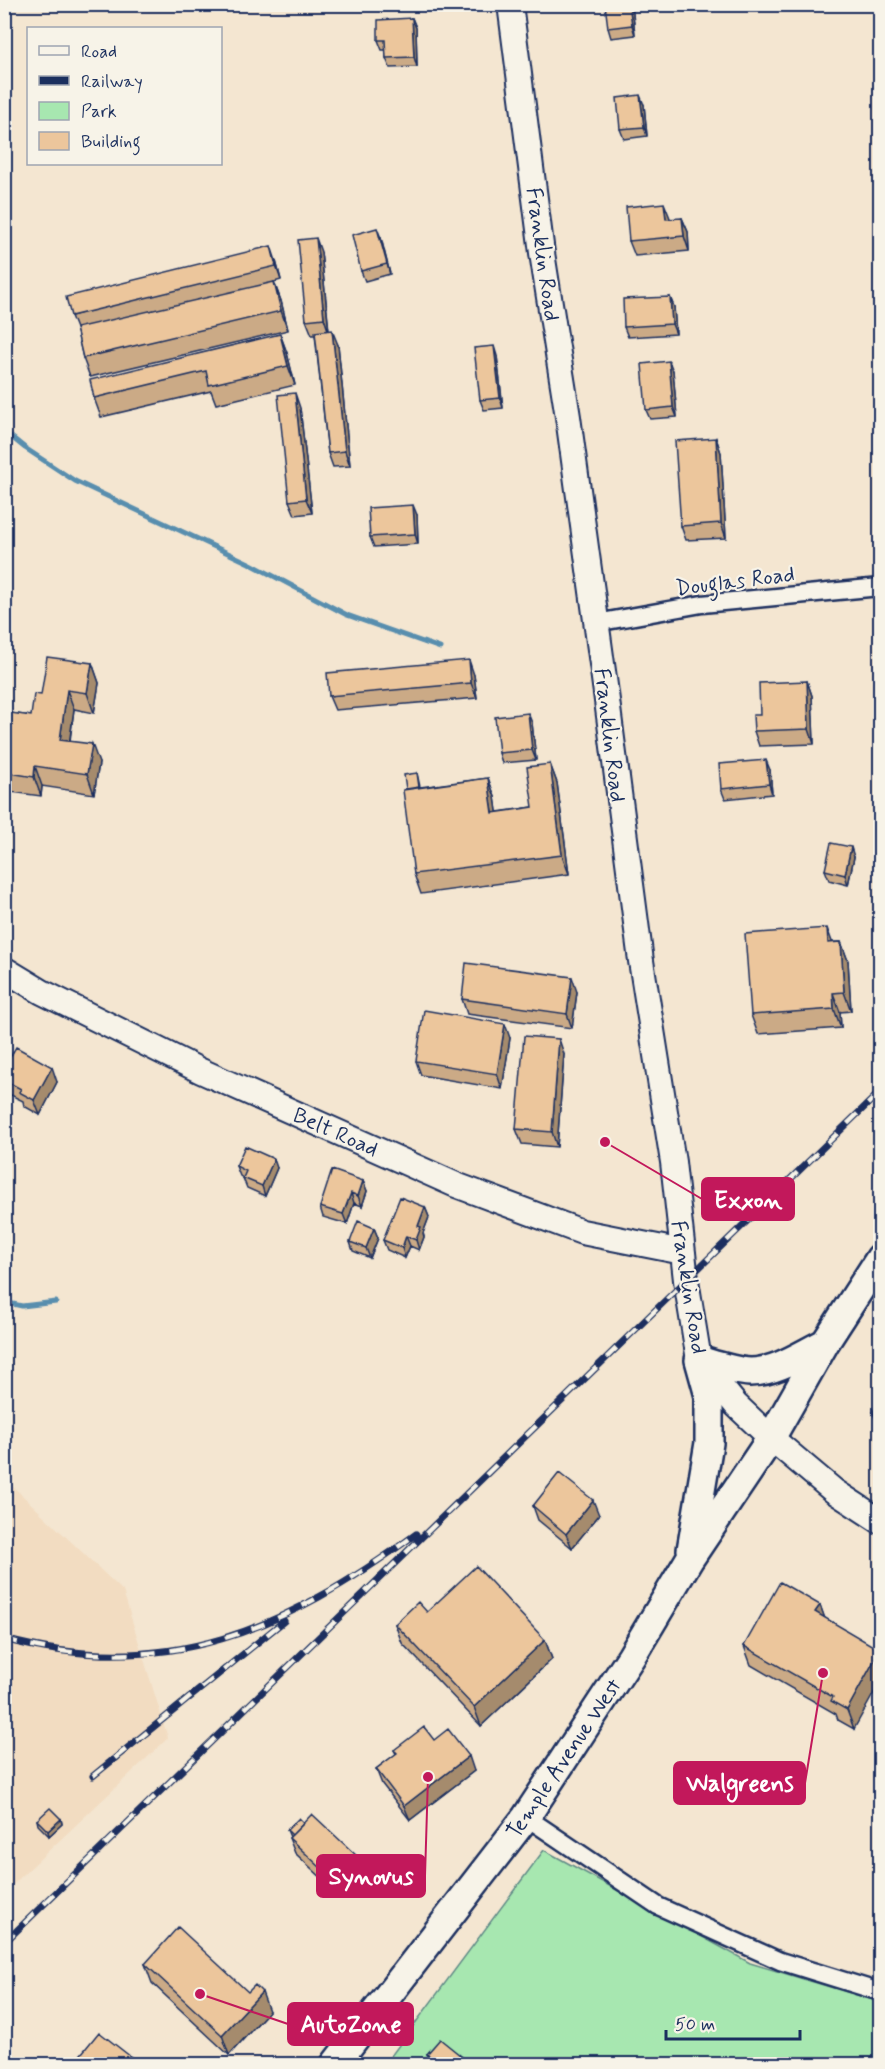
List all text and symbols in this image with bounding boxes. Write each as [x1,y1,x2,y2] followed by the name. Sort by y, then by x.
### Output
[27,27,222,165] legend
[81,40,117,64] text: Road
[81,70,143,94] text: Railway
[81,100,117,124] text: Park
[81,130,141,156] text: Building
[519,186,565,323] street label: Franklin Road
[674,561,797,606] street label: Douglas Road
[587,667,631,804] street label: Franklin Road
[288,1102,382,1164] street label: Belt Road
[702,1178,794,1220] callout: Exxon
[714,1186,782,1217] text: Exxon
[664,1219,712,1356] street label: Franklin Road
[501,1674,629,1845] street label: Temple Avenue West
[674,1762,805,1804] callout: Walgreens
[685,1769,794,1803] text: Walgreens
[317,1855,425,1897] callout: Synovus
[329,1862,414,1893] text: Synovus
[288,2003,413,2045] callout: AutoZone
[666,2003,800,2041] scale bar
[301,2010,402,2041] text: AutoZone
[675,2013,715,2037] text: 50 m

